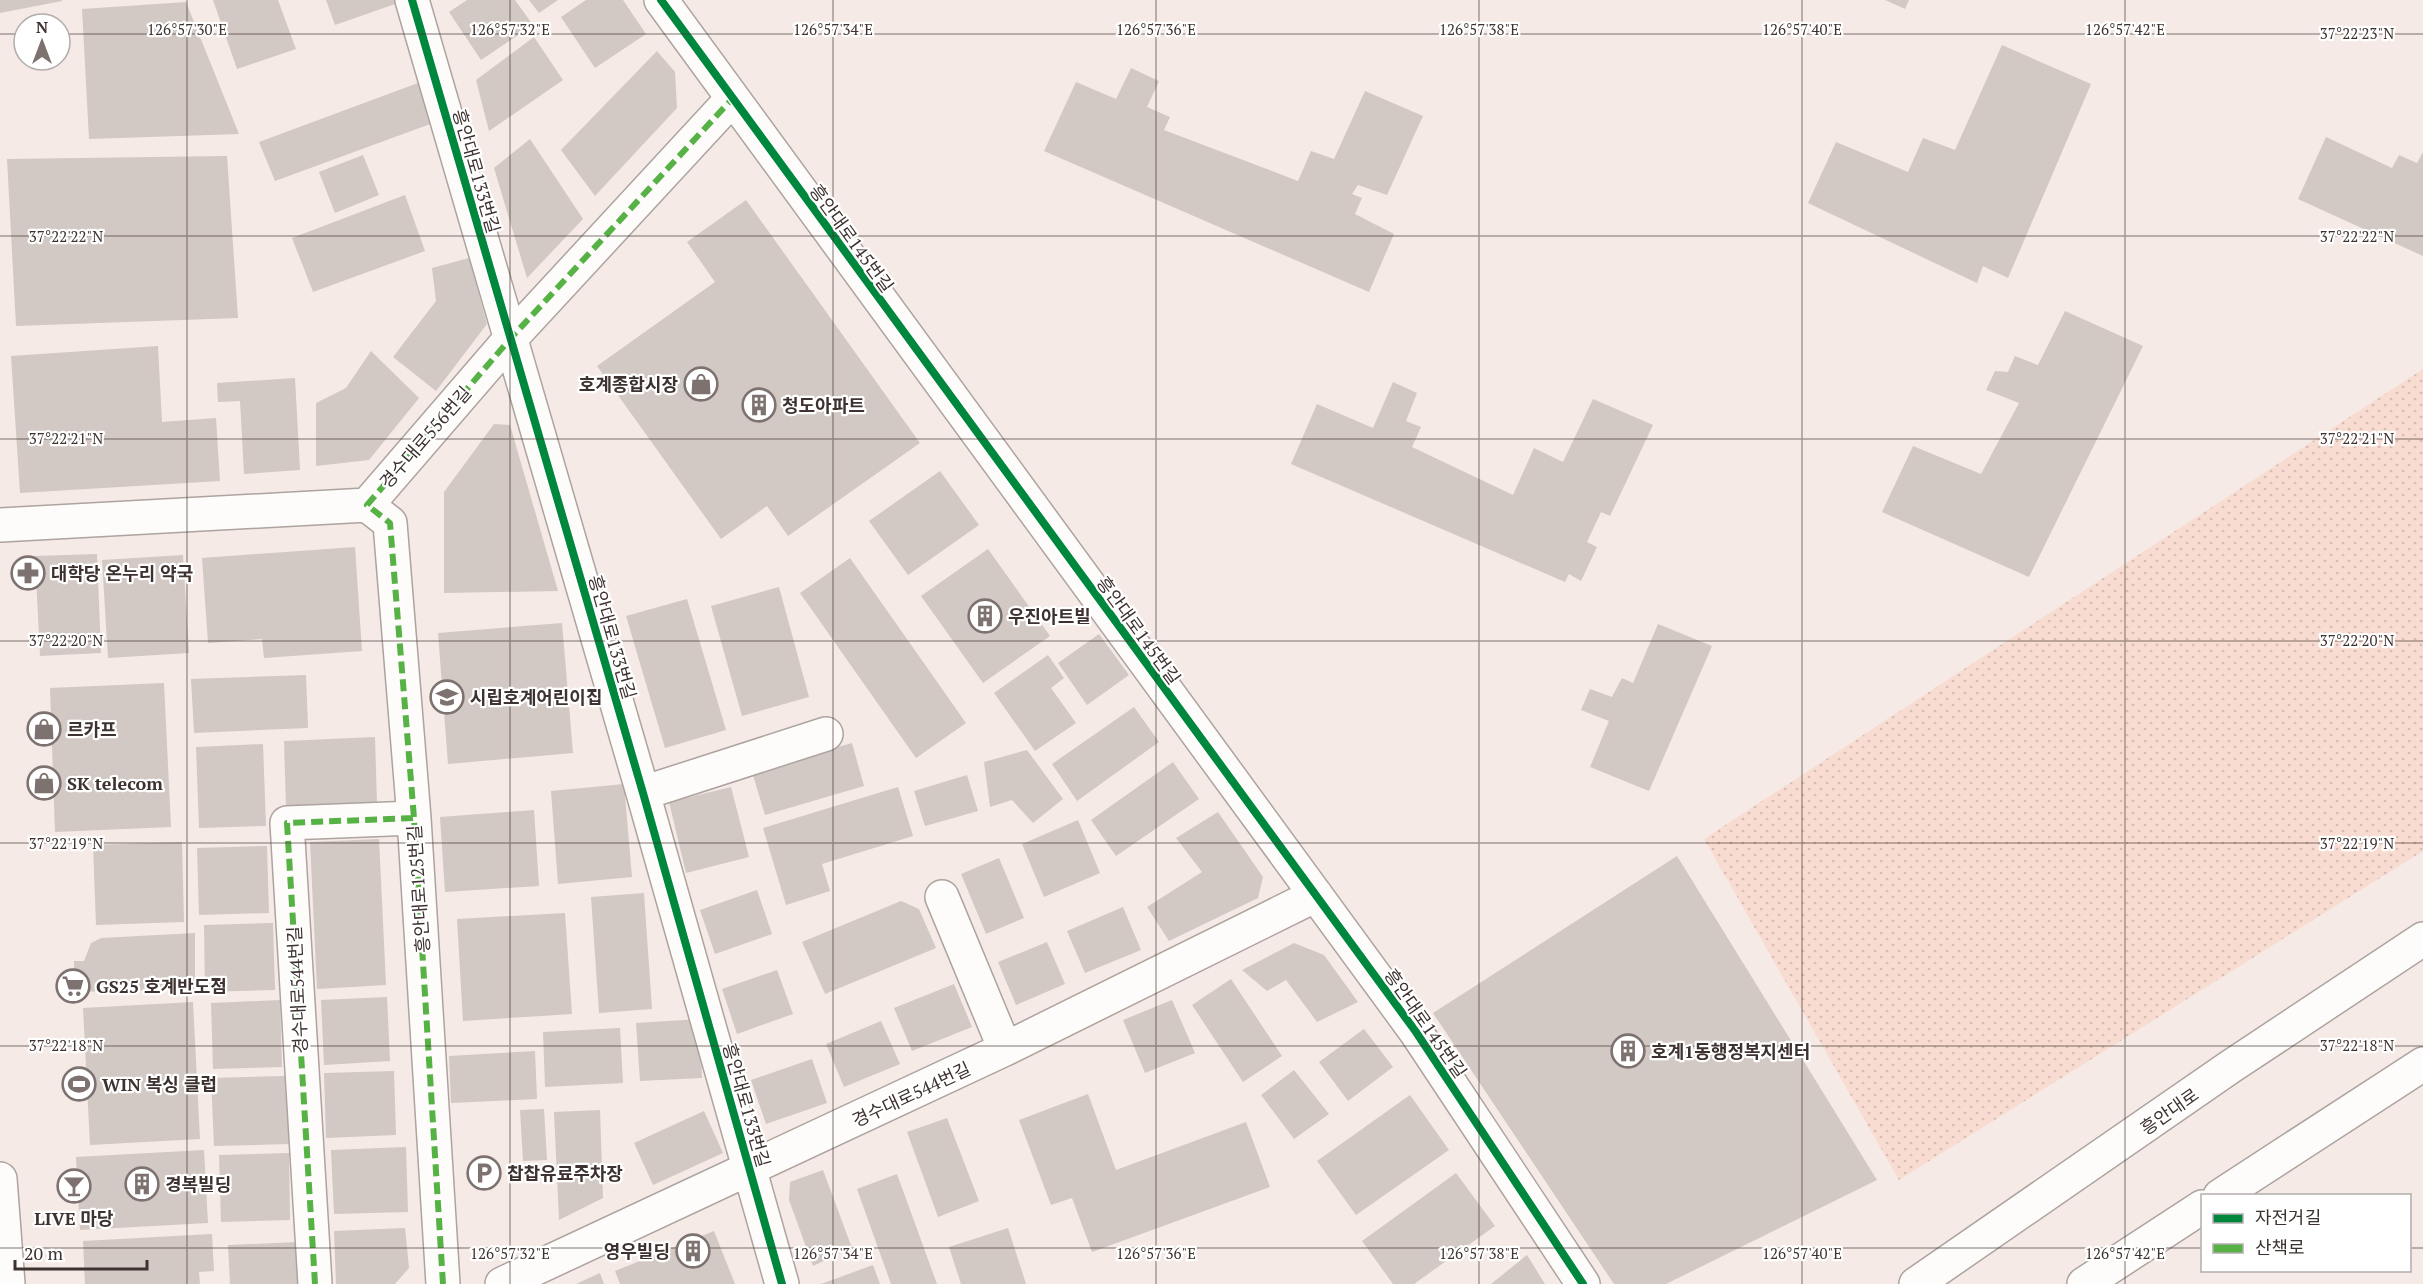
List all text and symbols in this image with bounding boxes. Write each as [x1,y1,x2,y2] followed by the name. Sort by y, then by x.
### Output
[12,12,72,72] north arrow
[36,16,48,38] text: N
[147,19,227,39] text: 126°57'30"E
[470,19,550,39] text: 126°57'32"E
[793,19,873,39] text: 126°57'34"E
[1116,19,1196,39] text: 126°57'36"E
[1439,19,1519,39] text: 126°57'38"E
[1762,19,1842,39] text: 126°57'40"E
[2085,19,2165,39] text: 126°57'42"E
[2320,23,2394,43] text: 37°22'23"N
[448,106,506,236] street label: 흥안대로133번길
[805,179,899,297] street label: 흥안대로145번길
[29,226,103,246] text: 37°22'22"N
[2320,226,2394,246] text: 37°22'22"N
[683,366,719,402] shop icon: 호계종합시장
[579,372,678,396] place label: 호계종합시장
[374,381,476,493] street label: 경수대로556번길
[741,387,777,423] building icon: 청도아파트
[782,393,865,417] place label: 청도아파트
[29,428,103,448] text: 37°22'21"N
[2320,428,2394,448] text: 37°22'21"N
[10,555,46,591] pharmacy icon: 대학당 온누리 약국
[51,561,193,585] place label: 대학당 온누리 약국
[1092,571,1186,689] street label: 흥안대로145번길
[584,572,642,702] street label: 흥안대로133번길
[967,598,1003,634] building icon: 우진아트빌
[1008,604,1091,628] place label: 우진아트빌
[29,630,103,650] text: 37°22'20"N
[2320,630,2394,650] text: 37°22'20"N
[429,679,465,715] school or university icon: 시립호계어린이집
[470,685,602,709] place label: 시립호계어린이집
[26,711,62,747] shop icon: 르카프
[67,717,117,741] place label: 르카프
[26,765,62,801] shop icon: SK telecom
[67,771,163,795] place label: SK telecom
[402,824,434,954] street label: 흥안대로125번길
[29,833,103,853] text: 37°22'19"N
[2320,833,2394,853] text: 37°22'19"N
[282,925,312,1055] street label: 경수대로544번길
[1379,964,1473,1082] street label: 흥안대로145번길
[55,968,91,1004] supermarket icon: GS25 호계반도점
[96,974,227,998] place label: GS25 호계반도점
[1610,1033,1646,1069] building icon: 호계1동행정복지센터
[29,1035,103,1055] text: 37°22'18"N
[2320,1035,2394,1055] text: 37°22'18"N
[1651,1039,1810,1063] place label: 호계1동행정복지센터
[718,1040,776,1170] street label: 흥안대로133번길
[848,1056,974,1132] street label: 경수대로544번길
[61,1066,97,1102] sports icon: WIN 복싱 클럽
[102,1072,217,1096] place label: WIN 복싱 클럽
[2135,1082,2203,1140] street label: 흥안대로
[466,1155,502,1191] parking icon: 찹찹유료주차장
[507,1161,623,1185] place label: 찹찹유료주차장
[124,1166,160,1202] building icon: 경복빌딩
[56,1168,92,1204] bar icon: LIVE 마당
[165,1172,231,1196] place label: 경복빌딩
[2201,1194,2411,1272] legend
[2255,1205,2321,1229] text: 자전거길
[34,1206,114,1230] place label: LIVE 마당
[15,1233,147,1271] scale bar
[675,1233,711,1269] building icon: 영우빌딩
[2255,1235,2305,1259] text: 산책로
[604,1239,670,1263] place label: 영우빌딩
[24,1241,64,1265] text: 20 m
[470,1243,550,1263] text: 126°57'32"E
[793,1243,873,1263] text: 126°57'34"E
[1116,1243,1196,1263] text: 126°57'36"E
[1439,1243,1519,1263] text: 126°57'38"E
[1762,1243,1842,1263] text: 126°57'40"E
[2085,1243,2165,1263] text: 126°57'42"E

